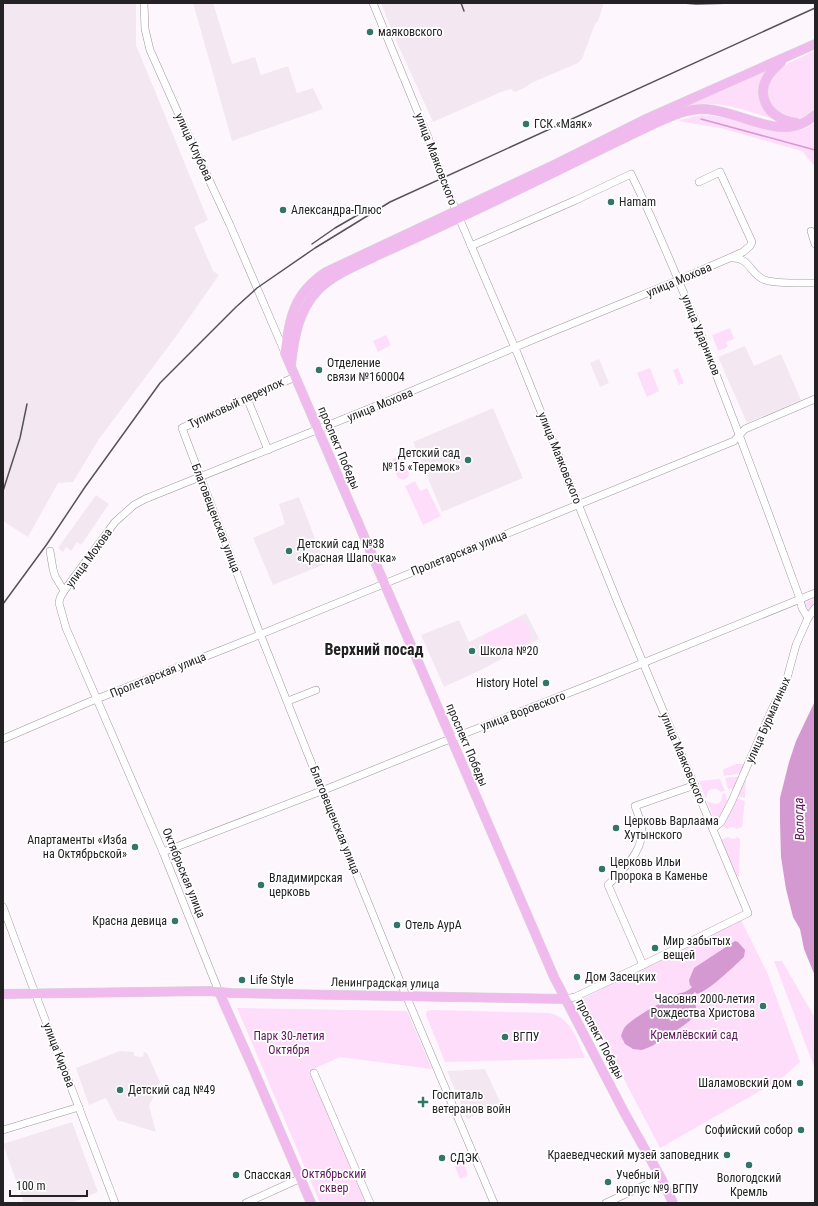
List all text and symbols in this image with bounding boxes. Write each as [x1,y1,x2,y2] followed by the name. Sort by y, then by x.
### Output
[378,25,443,39] place label: маяковского
[365,27,375,37] marker: маяковского
[172,111,216,183] street label: улица Клубова
[412,111,460,207] street label: улица Маяковского
[534,117,592,131] place label: ГСК «Маяк»
[521,119,531,129] marker: ГСК «Маяк»
[619,195,656,209] place label: Hamam
[606,197,616,207] marker: Hamam
[291,203,382,217] place label: Александра-Плюс
[278,205,288,215] marker: Александра-Плюс
[644,260,714,300] street label: улица Мохова
[678,293,724,377] street label: улица Ударников
[327,356,405,384] place label: Отделение связи №160004
[314,365,324,375] marker: Отделение связи №160004
[186,375,286,431] street label: Тупиковый переулок
[345,385,415,425] street label: улица Мохова
[315,405,363,491] street label: проспект Победы
[535,410,585,506] street label: улица Маяковского
[382,446,461,474] place label: Детский сад №15 «Теремок»
[463,455,473,465] marker: Детский сад №15 «Теремок»
[189,462,243,575] street label: Благовещенская улица
[63,525,115,590] street label: улица Мохова
[409,527,509,579] street label: Пролетарская улица
[297,537,396,565] place label: Детский сад №38 «Красная Шапочка»
[284,546,294,556] marker: Детский сад №38 «Красная Шапочка»
[324,640,424,659] district label: Верхний посад
[480,644,539,658] place label: Школа №20
[467,646,477,656] marker: Школа №20
[108,649,208,701] street label: Пролетарская улица
[743,675,793,765] street label: улица Бурмагиных
[476,676,538,690] place label: History Hotel
[541,678,551,688] marker: History Hotel
[479,688,567,734] street label: улица Воровского
[443,702,491,788] street label: проспект Победы
[657,710,709,806] street label: улица Маяковского
[307,764,363,876] street label: Благовещенская улица
[791,797,807,841] water label: Вологда
[624,814,719,842] place label: Церковь Варлаама Хутынского
[611,823,621,833] marker: Церковь Варлаама Хутынского
[160,826,209,920] street label: Октябрьская улица
[27,833,127,861] place label: Апартаменты «Изба на Октябрьской»
[130,842,140,852] marker: Апартаменты «Изба на Октябрьской»
[610,855,708,883] place label: Церковь Ильи Пророка в Каменье
[597,864,607,874] marker: Церковь Ильи Пророка в Каменье
[269,871,343,899] place label: Владимирская церковь
[256,880,266,890] marker: Владимирская церковь
[92,914,167,928] place label: Красна девица
[170,916,180,926] marker: Красна девица
[405,918,462,932] place label: Отель АурА
[392,920,402,930] marker: Отель АурА
[663,934,730,962] place label: Мир забытых вещей
[650,943,660,953] marker: Мир забытых вещей
[585,970,656,984] place label: Дом Засецких
[572,972,582,982] marker: Дом Засецких
[250,973,294,987] place label: Life Style
[237,975,247,985] marker: Life Style
[331,975,440,991] street label: Ленинградская улица
[650,992,755,1020] place label: Часовня 2000-летия Рождества Христова
[573,997,627,1081] street label: проспект Победы
[758,1001,768,1011] marker: Часовня 2000-летия Рождества Христова
[40,1021,78,1090] street label: улица Кирова
[650,1028,738,1042] park label: Кремлёвский сад
[253,1029,325,1057] park label: Парк 30-летия Октября
[513,1030,540,1044] place label: ВГПУ
[500,1032,510,1042] marker: ВГПУ
[698,1076,792,1090] place label: Шаламовский дом
[795,1078,805,1088] marker: Шаламовский дом
[128,1083,215,1097] place label: Детский сад №49
[115,1085,125,1095] marker: Детский сад №49
[432,1088,511,1116] place label: Госпиталь ветеранов войн
[417,1096,429,1108] marker: Госпиталь ветеранов войн
[705,1123,793,1137] place label: Софийский собор
[796,1125,806,1135] marker: Софийский собор
[548,1148,719,1162] place label: Краеведческий музей заповедник
[722,1150,732,1160] marker: Краеведческий музей заповедник
[450,1151,479,1165] place label: СДЭК
[437,1153,447,1163] marker: СДЭК
[744,1160,754,1170] marker: Вологодский Кремль
[302,1167,366,1195] park label: Октябрьский сквер
[244,1168,291,1182] place label: Спасская
[616,1168,699,1196] place label: Учебный корпус №9 ВГПУ
[231,1170,241,1180] marker: Спасская
[717,1171,781,1199] place label: Вологодский Кремль
[10,1172,87,1198] scale bar
[603,1177,613,1187] marker: Учебный корпус №9 ВГПУ
[16,1179,46,1193] text: 100 m

